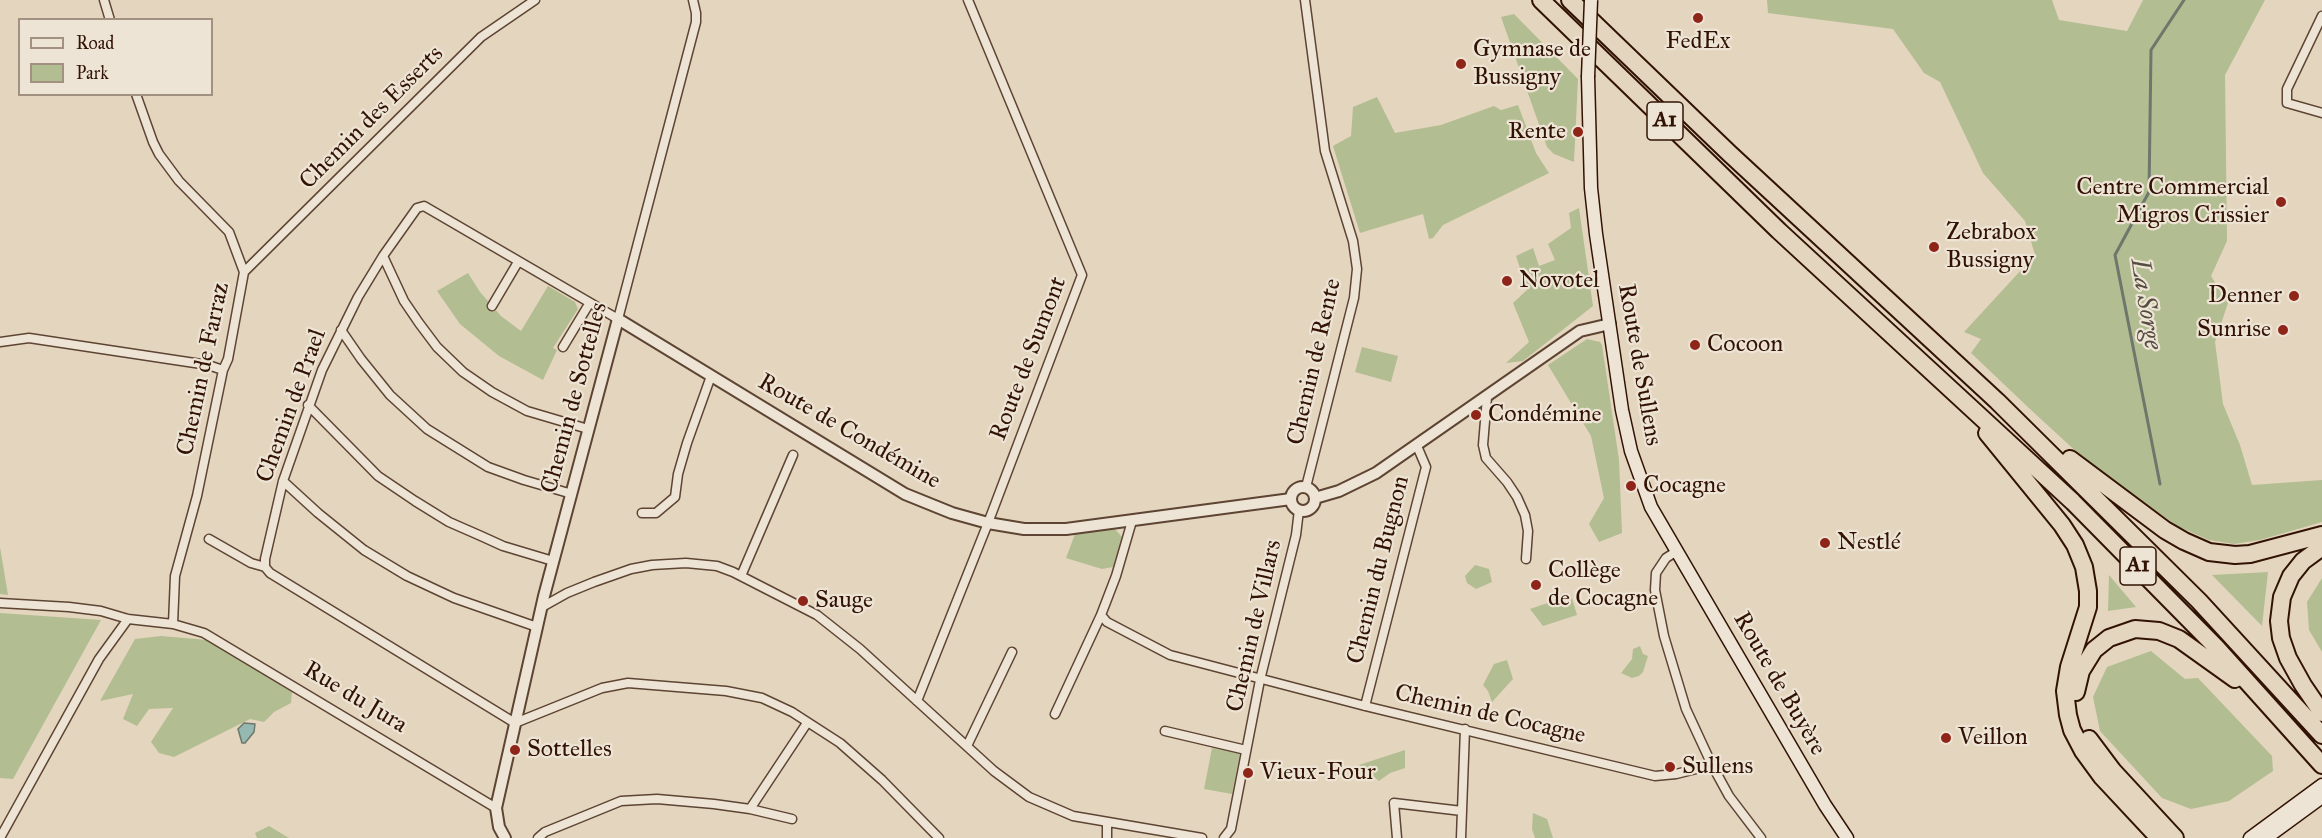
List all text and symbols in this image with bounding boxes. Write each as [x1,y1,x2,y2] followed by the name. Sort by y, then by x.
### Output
[1691,11,1705,25] marker: FedEx
[18,18,213,96] legend
[1665,28,1731,56] place label: FedEx
[76,32,114,54] text: Road
[1473,36,1591,92] place label: Gymnase de Bussigny
[294,40,450,196] street label: Chemin des Esserts
[1454,57,1468,71] marker: Gymnase de Bussigny
[76,62,109,84] text: Park
[1647,102,1683,140] road number: A1
[1508,118,1566,146] place label: Rente
[1571,125,1585,139] marker: Rente
[2076,174,2269,230] place label: Centre Commercial Migros Crissier
[2274,195,2288,209] marker: Centre Commercial Migros Crissier
[1946,219,2036,275] place label: Zebrabox Bussigny
[1927,240,1941,254] marker: Zebrabox Bussigny
[2122,256,2168,352] water label: La Sorge
[1519,267,1600,295] place label: Novotel
[985,273,1073,445] street label: Route de Sumont
[1500,274,1514,288] marker: Novotel
[1282,276,1348,448] street label: Chemin de Rente
[172,280,236,458] street label: Chemin de Farraz
[1611,282,1667,448] street label: Route de Sullens
[2208,282,2282,310] place label: Denner
[2287,289,2301,303] marker: Denner
[536,299,614,497] street label: Chemin de Sottelles
[2197,316,2271,344] place label: Sunrise
[2276,323,2290,337] marker: Sunrise
[251,325,333,487] street label: Chemin de Prael
[1707,331,1783,359] place label: Cocoon
[1688,338,1702,352] marker: Cocoon
[753,368,945,496] street label: Route de Condémine
[1488,401,1601,429] place label: Condémine
[1469,408,1483,422] marker: Condémine
[1643,472,1726,500] place label: Cocagne
[1342,473,1416,667] street label: Chemin du Bugnon
[1624,479,1638,493] marker: Cocagne
[1837,529,1901,557] place label: Nestlé
[1818,536,1832,550] marker: Nestlé
[1221,537,1289,715] street label: Chemin de Villars
[2120,547,2156,585] road number: A1
[1548,557,1658,613] place label: Collège de Cocagne
[1529,578,1543,592] marker: Collège de Cocagne
[815,587,873,615] place label: Sauge
[796,594,810,608] marker: Sauge
[1726,607,1832,761] street label: Route de Buyère
[298,656,412,740] street label: Rue du Jura
[1392,679,1588,751] street label: Chemin de Cocagne
[1958,724,2028,752] place label: Veillon
[1939,731,1953,745] marker: Veillon
[527,736,612,764] place label: Sottelles
[508,743,522,757] marker: Sottelles
[1682,753,1753,781] place label: Sullens
[1260,759,1376,787] place label: Vieux-Four
[1663,760,1677,774] marker: Sullens
[1241,766,1255,780] marker: Vieux-Four

